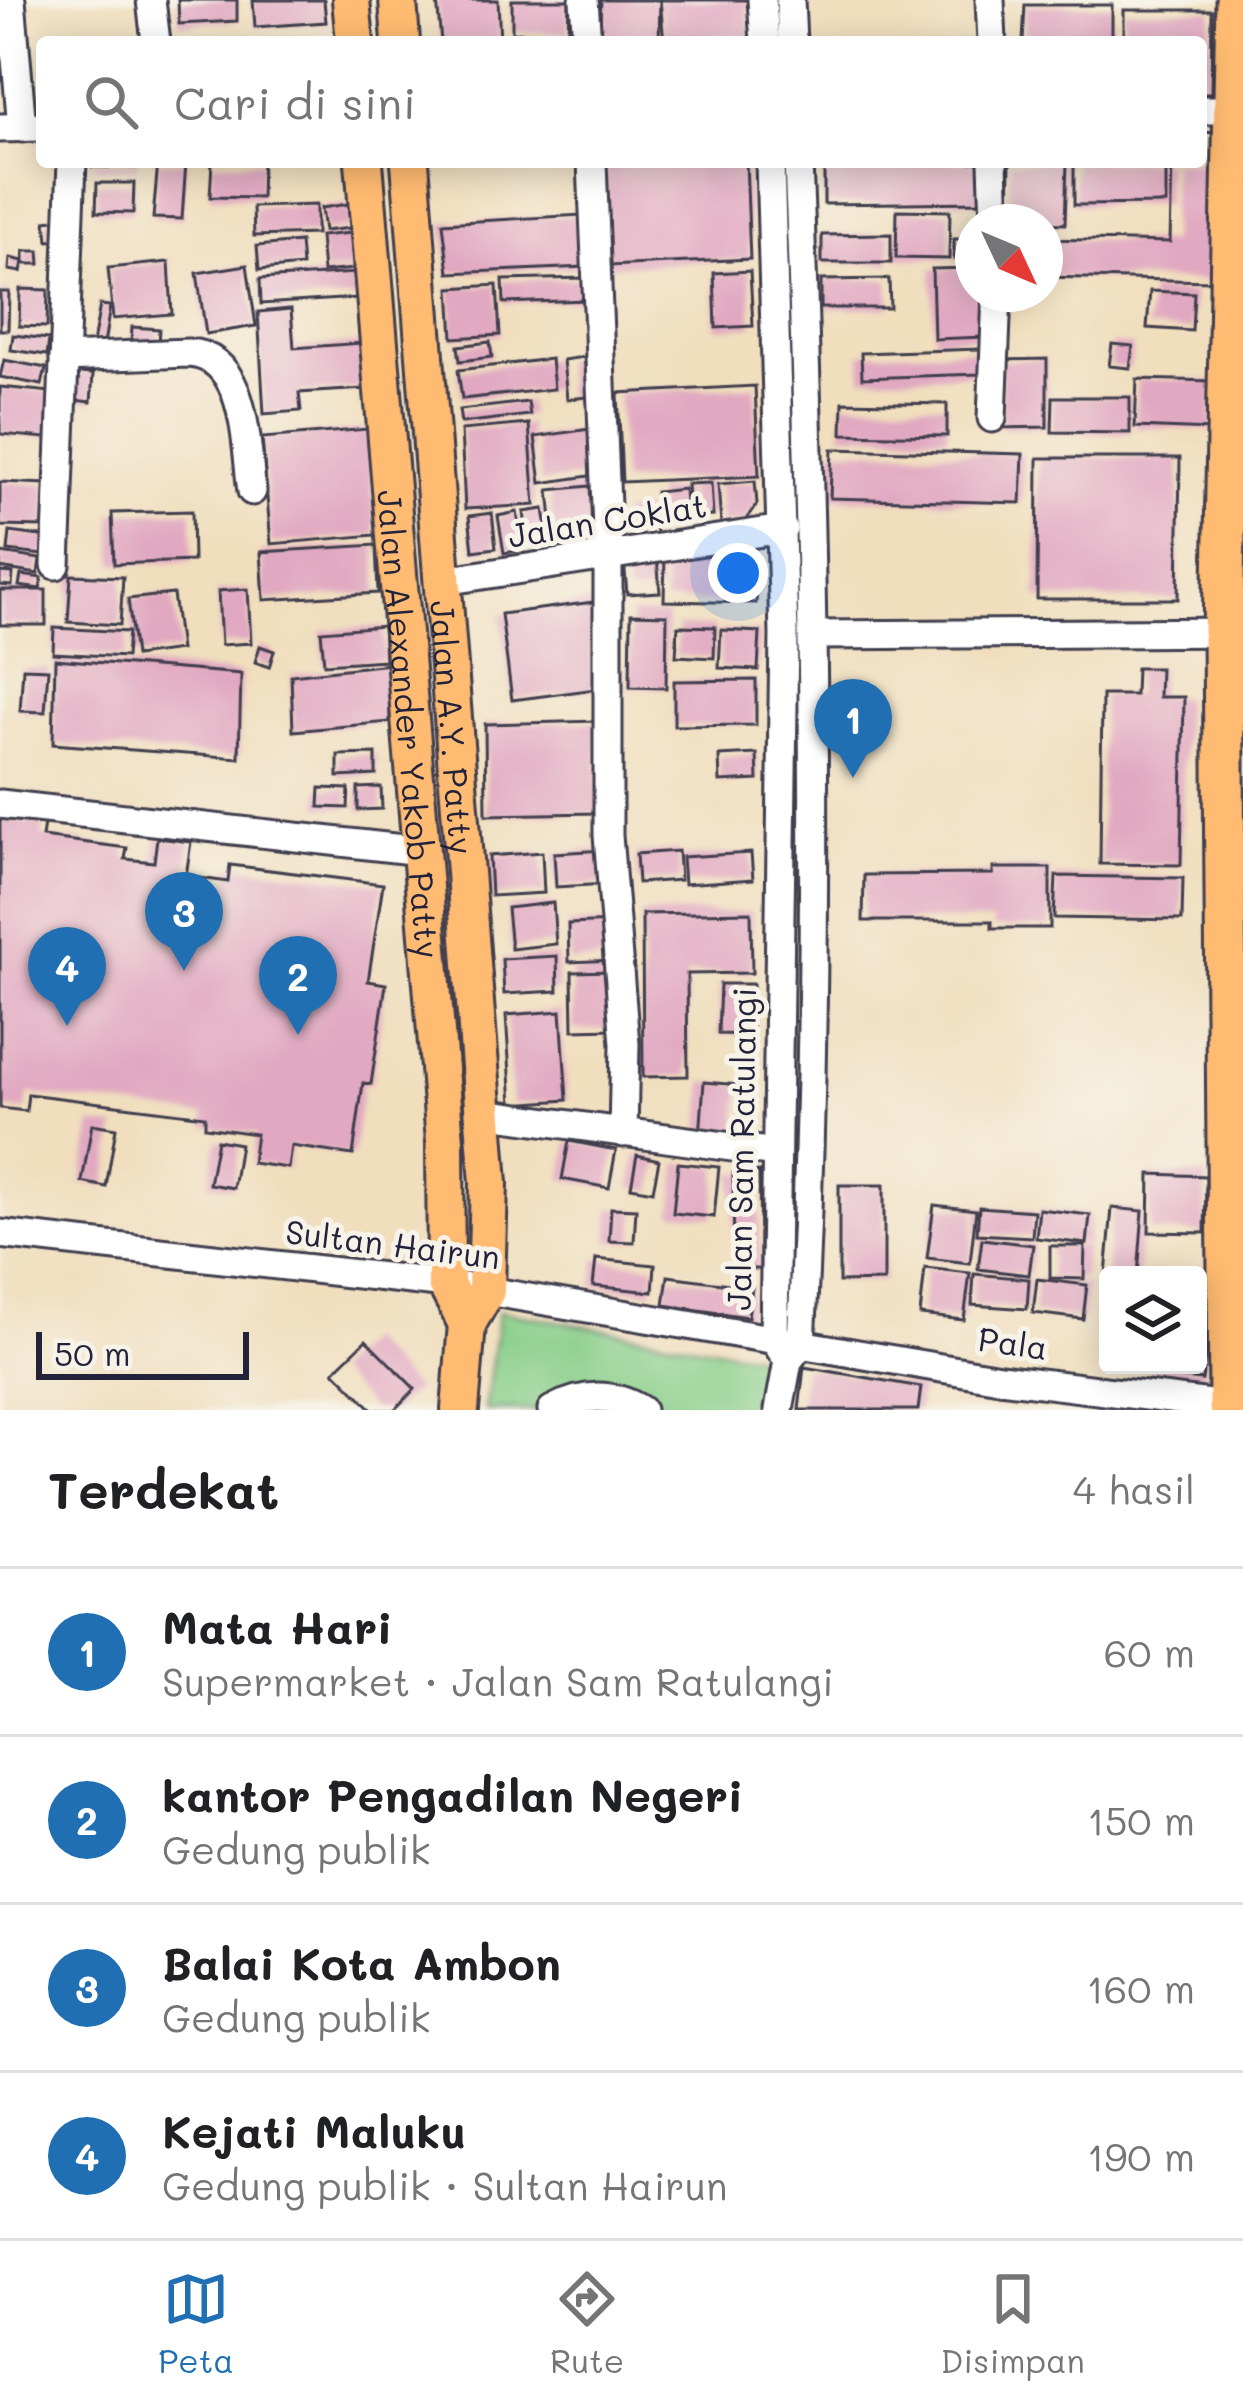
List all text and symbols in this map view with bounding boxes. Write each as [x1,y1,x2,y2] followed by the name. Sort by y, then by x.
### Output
[36,36,1207,168] search box
[78,69,144,135] icon: search
[174,73,416,131] text: Cari di sini
[955,204,1063,312] north arrow
[505,482,709,556] street label: Jalan Coklat
[370,488,451,960] street label: Jalan Alexander Yakob Patty
[708,543,768,603] your location
[422,599,485,856] street label: Jalan A.Y. Patty
[814,679,892,778] pin: 1
[145,872,223,971] pin: 3
[28,927,106,1026] pin: 4
[259,936,337,1035] pin: 2
[716,987,764,1311] street label: Jalan Sam Ratulangi
[283,1209,503,1277] street label: Sultan Hairun
[1099,1266,1207,1374] map controls
[1099,1266,1207,1374] button: layers
[976,1316,1050,1368] street label: Pala
[36,1326,249,1379] scale bar
[54,1331,130,1374] text: 50 m
[48,1455,279,1522] text: Terdekat
[1073,1463,1195,1514] text: 4 hasil
[162,1597,392,1655] text: Mata Hari
[78,1626,96,1677] text: 1
[1104,1626,1195,1677] text: 60 m
[162,1655,834,1706] text: Supermarket · Jalan Sam Ratulangi
[162,1765,743,1823] text: kantor Pengadilan Negeri
[76,1794,98,1845] text: 2
[1087,1794,1195,1845] text: 150 m
[162,1823,430,1874] text: Gedung publik
[162,1933,561,1991] text: Balai Kota Ambon
[75,1962,99,2013] text: 3
[1086,1962,1195,2013] text: 160 m
[162,1991,430,2042] text: Gedung publik
[162,2101,466,2159] text: Kejati Maluku
[75,2130,99,2181] text: 4
[1087,2130,1195,2181] text: 190 m
[162,2159,728,2210] text: Gedung publik · Sultan Hairun
[158,2266,234,2381] tab: Peta
[550,2266,624,2381] tab: Rute
[940,2266,1085,2381] tab: Disimpan

